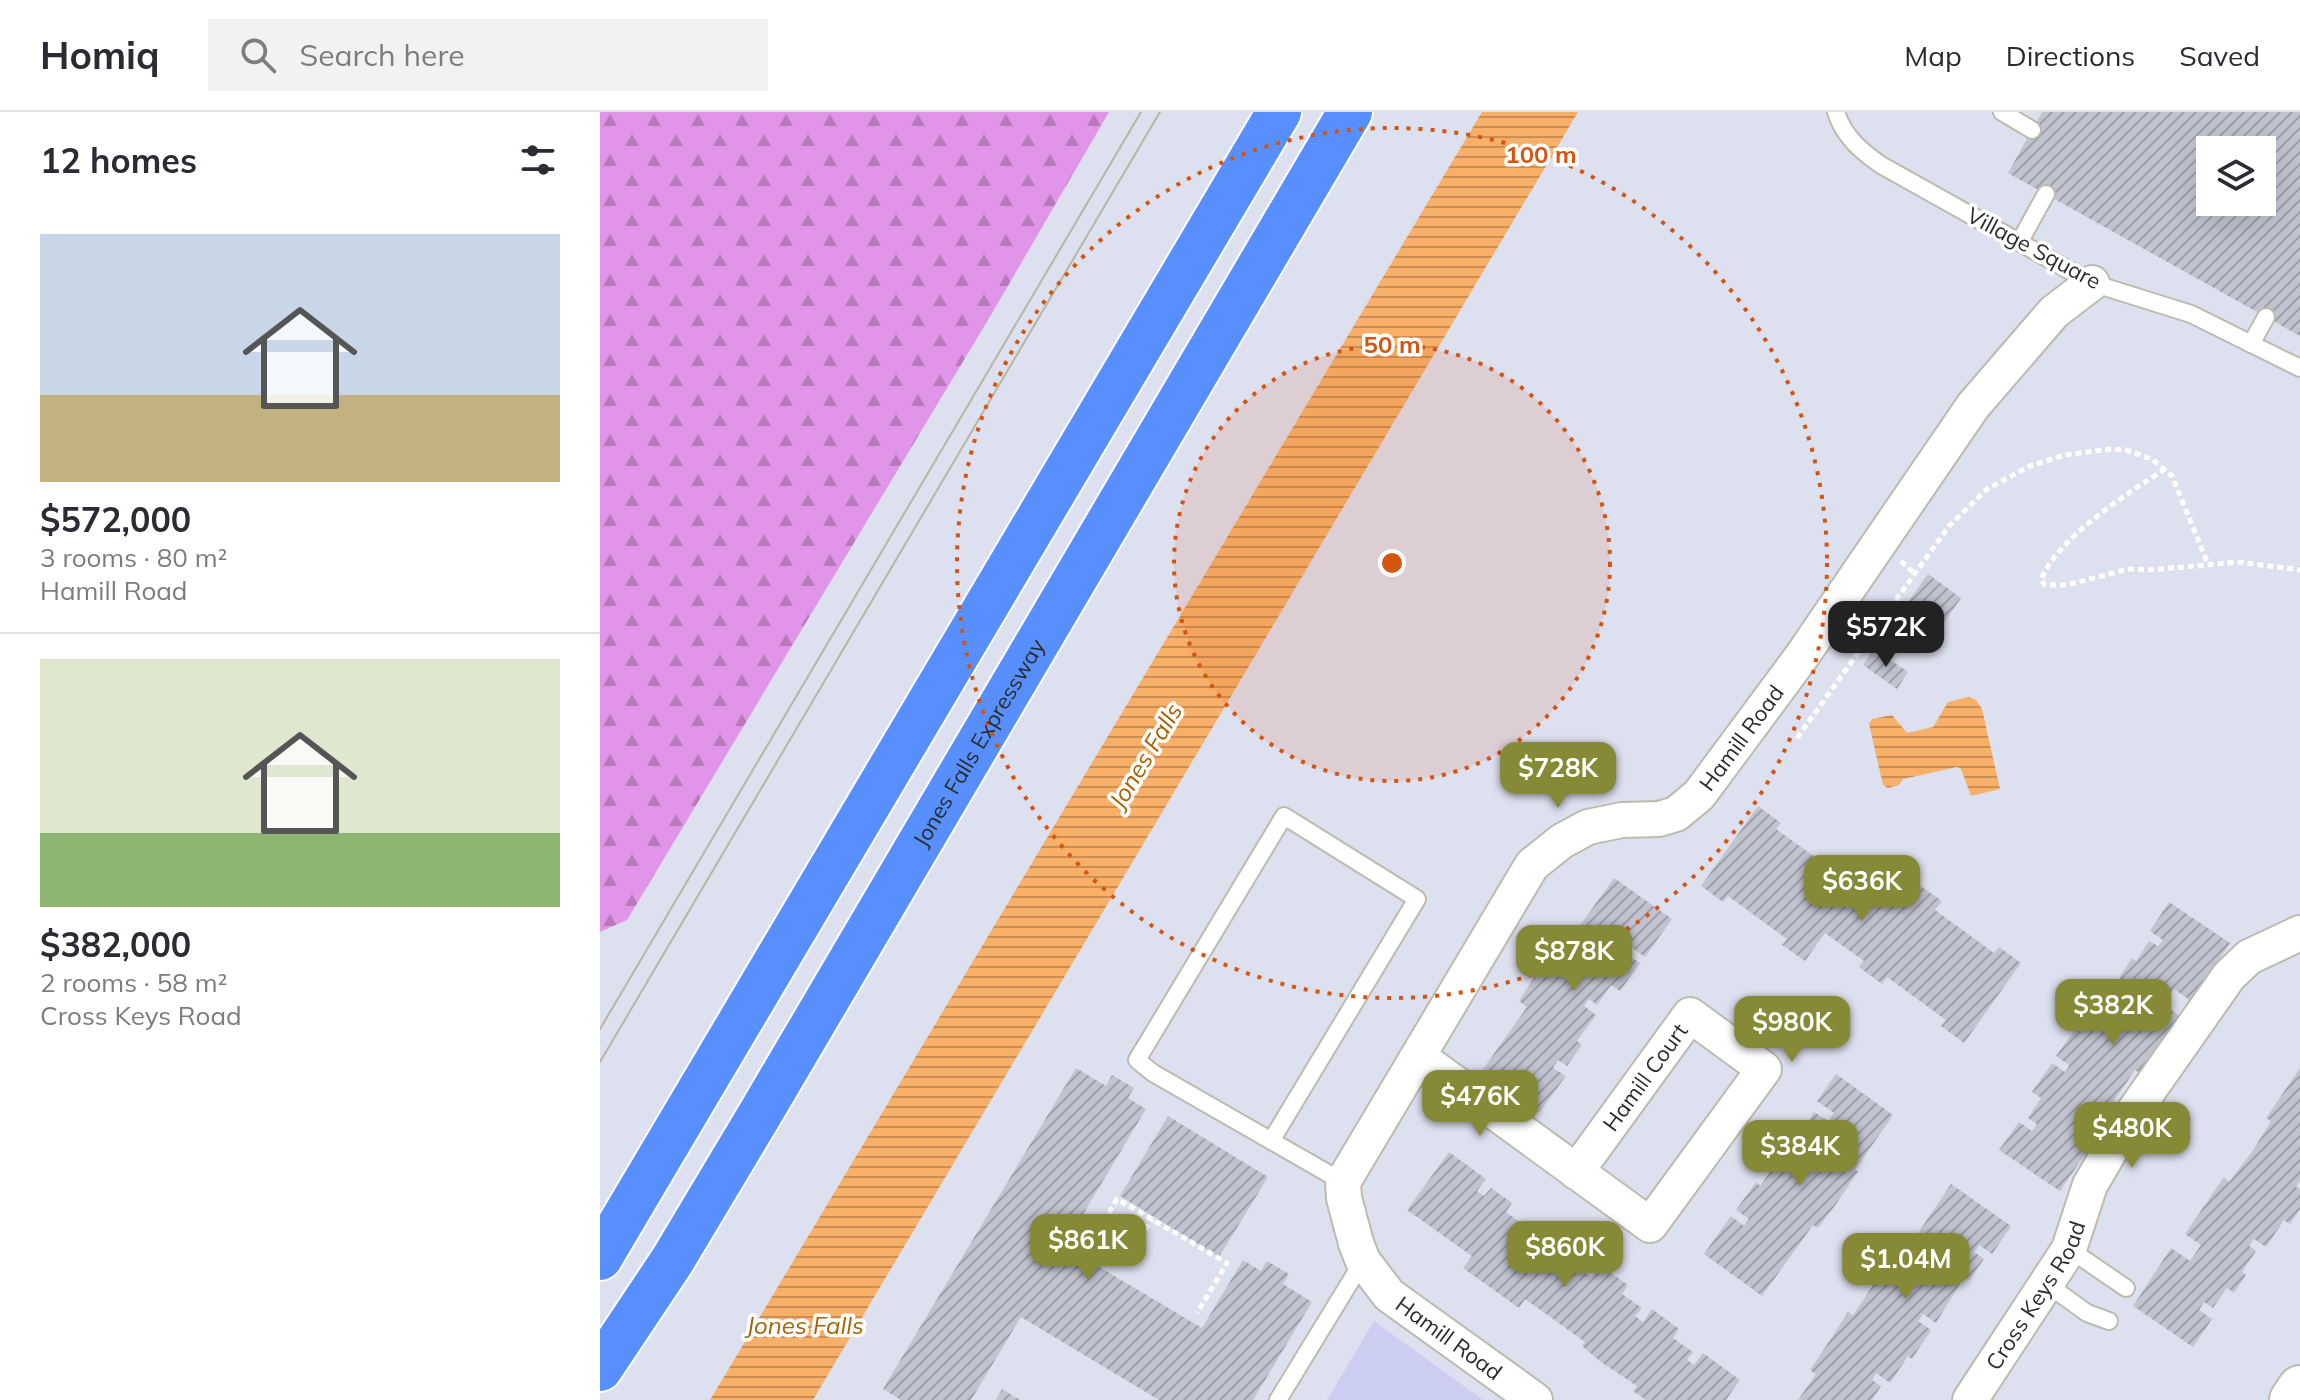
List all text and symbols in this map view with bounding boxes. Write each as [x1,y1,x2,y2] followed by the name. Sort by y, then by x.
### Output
[208,19,768,91] search box
[40,31,160,79] text: Homiq
[236,33,280,77] icon: search
[300,36,464,74] text: Search here
[1904,38,1962,73] text: Map
[2006,38,2135,73] text: Directions
[2179,38,2260,73] text: Saved
[2196,136,2276,216] map controls
[2196,136,2276,216] button: layers
[516,138,560,182] icon: filters
[40,139,197,182] text: 12 homes
[1505,139,1577,169] text: 100 m
[1962,201,2106,295] street label: Village Square
[228,286,372,430] icon: home
[1364,329,1420,359] text: 50 m
[40,498,191,541] text: $572,000
[40,541,227,574] text: 3 rooms · 80 m²
[1378,549,1406,577] centre of rings
[40,574,187,607] text: Hamill Road
[1830,601,1942,669] pin: $572K
[1846,610,1926,643] text: $572K
[907,633,1051,852] street label: Jones Falls Expressway
[1693,679,1790,796] street label: Hamill Road
[1101,697,1188,815] water label: Jones Falls
[228,711,372,855] icon: home
[1502,742,1614,810] pin: $728K
[1518,751,1598,784] text: $728K
[1806,855,1918,923] pin: $636K
[1822,864,1902,897] text: $636K
[40,923,191,966] text: $382,000
[1518,925,1630,993] pin: $878K
[1534,934,1614,967] text: $878K
[40,966,227,999] text: 2 rooms · 58 m²
[2057,979,2169,1047] pin: $382K
[2073,988,2153,1021] text: $382K
[1736,996,1848,1064] pin: $980K
[40,999,242,1032] text: Cross Keys Road
[1752,1005,1832,1038] text: $980K
[1596,1017,1694,1136] street label: Hamill Court
[1424,1070,1536,1138] pin: $476K
[1440,1079,1520,1112] text: $476K
[2076,1102,2188,1170] pin: $480K
[2092,1111,2172,1144] text: $480K
[1744,1120,1856,1188] pin: $384K
[1760,1129,1840,1162] text: $384K
[1032,1214,1144,1282] pin: $861K
[1979,1217,2091,1375] street label: Cross Keys Road
[1509,1221,1621,1289] pin: $860K
[1048,1223,1128,1256] text: $861K
[1525,1230,1605,1263] text: $860K
[1841,1233,1971,1301] pin: $1.04M
[1860,1242,1952,1275] text: $1.04M
[1390,1290,1508,1386] street label: Hamill Road
[744,1310,864,1340] water label: Jones Falls

